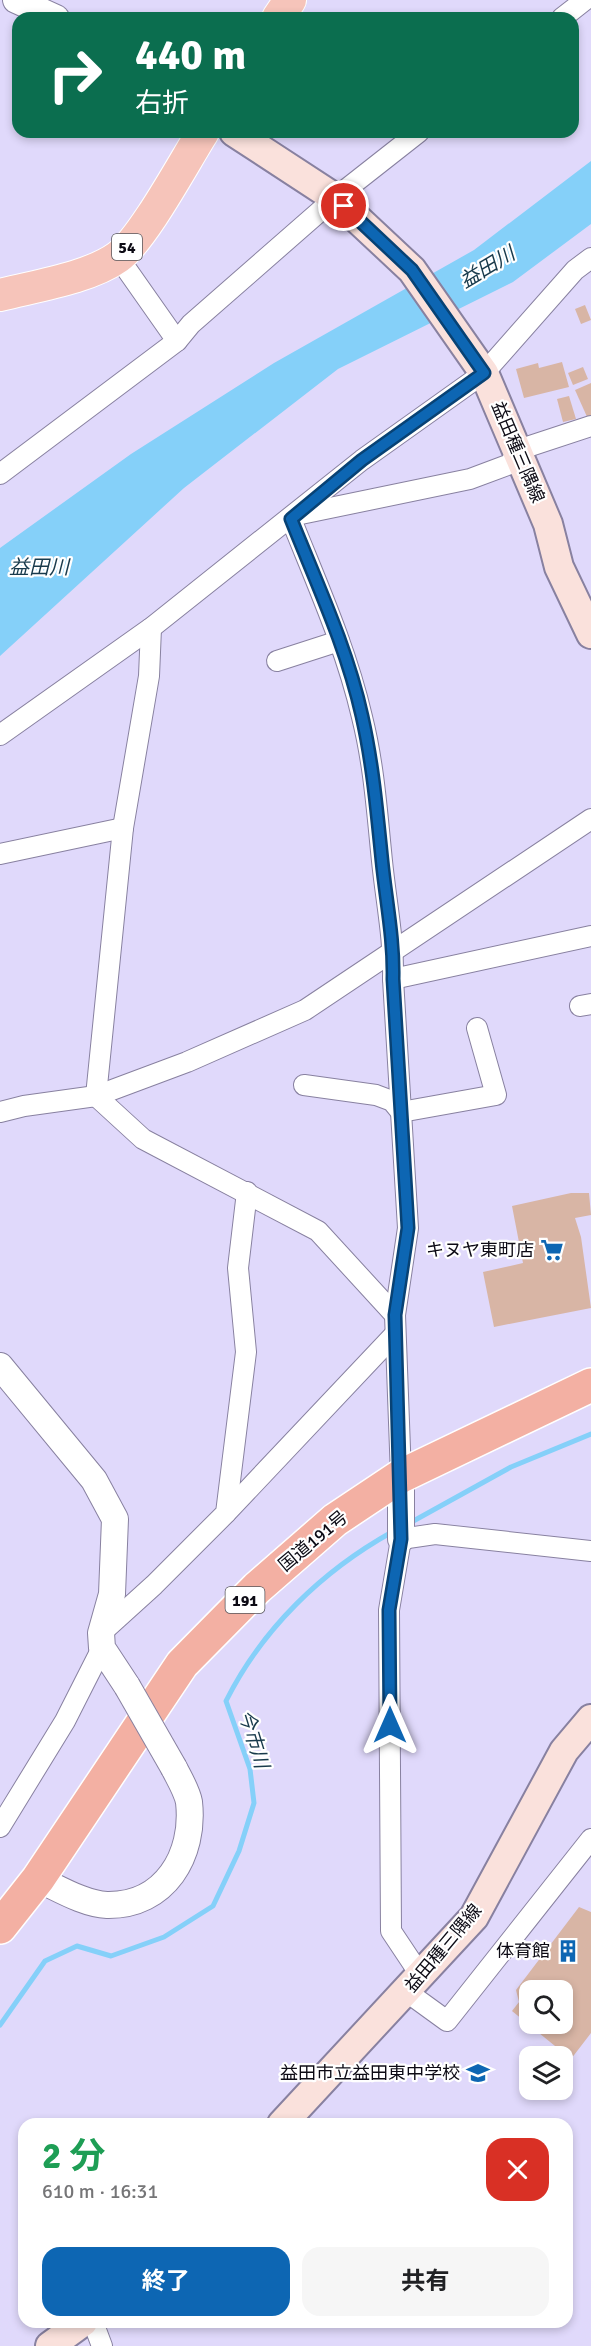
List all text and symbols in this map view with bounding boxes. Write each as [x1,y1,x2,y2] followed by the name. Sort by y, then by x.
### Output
[135,30,246,81] text: 440 m
[36,36,114,114] icon: right
[135,87,189,120] text: 右折
[318,180,369,231] pin
[327,189,360,222] icon: arrive
[112,234,142,260] road number: 54
[455,240,521,294] water label: 益田川
[487,398,549,506] street label: 益田種三隅線
[9,555,71,580] water label: 益田川
[539,1237,565,1263] supermarket icon: キヌヤ東町店
[426,1239,534,1261] place label: キヌヤ東町店
[274,1506,352,1576] street label: 国道191号
[226,1587,264,1613] road number: 191
[358,1693,422,1757] position arrow
[233,1707,275,1773] water label: 今市川
[400,1900,486,1996] street label: 益田種三隅線
[555,1938,581,1964] building icon: 体育館
[496,1940,550,1962] place label: 体育館
[519,1980,573,2100] map controls
[519,1980,573,2034] button: search
[519,2046,573,2100] button: layers
[465,2060,491,2086] school or university icon: 益田市立益田東中学校
[280,2062,460,2084] place label: 益田市立益田東中学校
[42,2134,105,2179] text: 2 分
[486,2138,549,2201] button: close
[42,2179,158,2204] text: 610 m · 16:31
[42,2247,290,2316] button: 終了
[302,2247,549,2316] button: 共有

